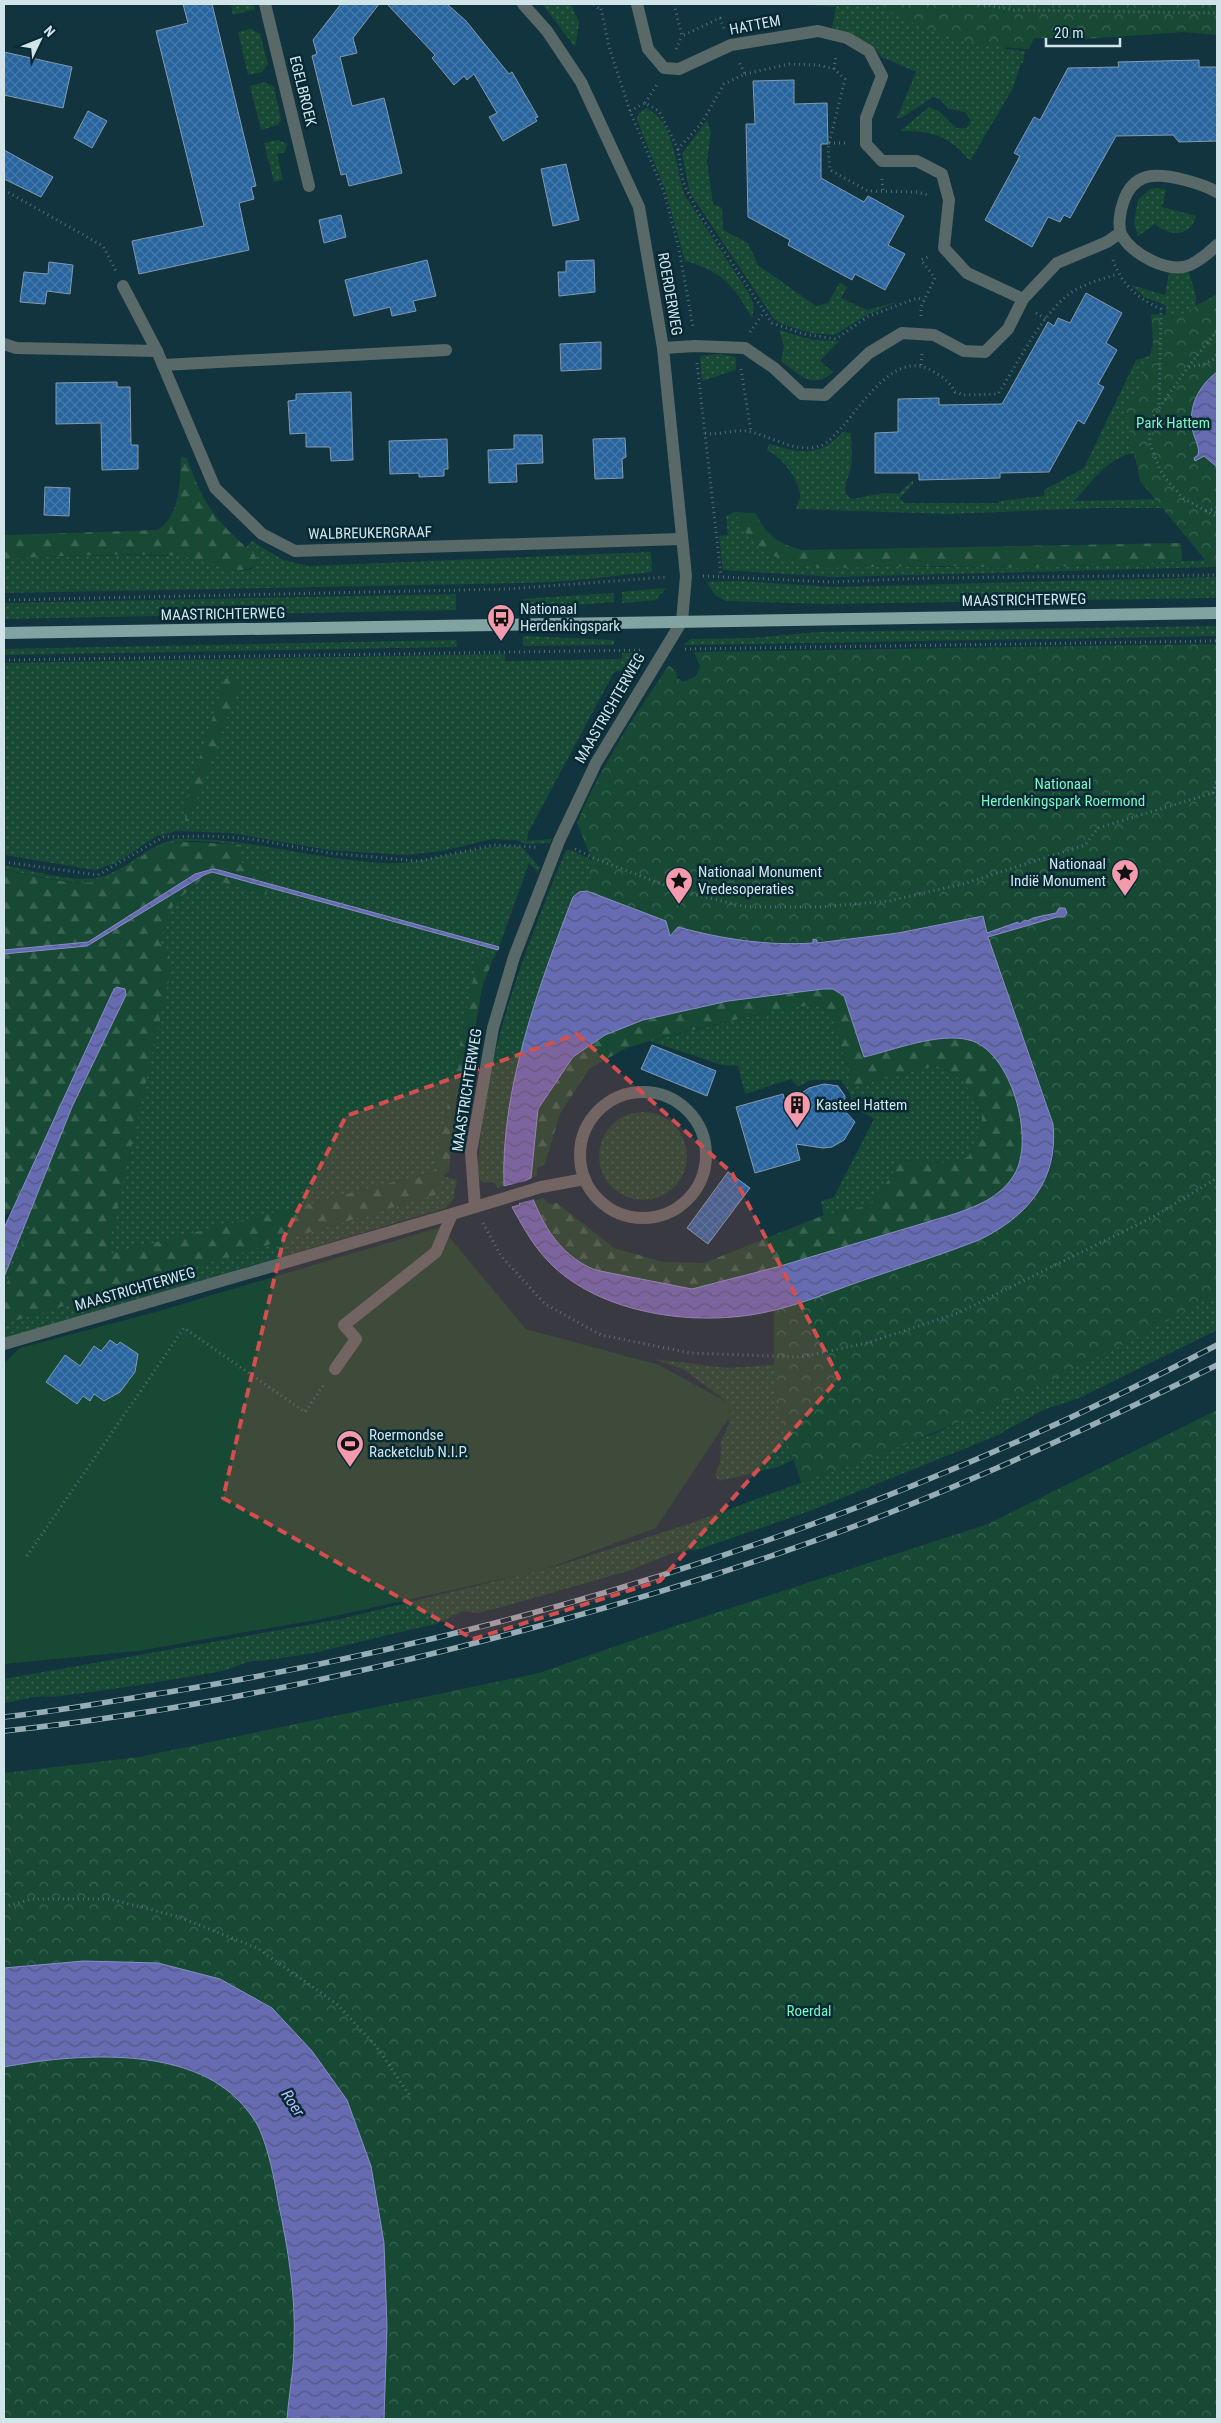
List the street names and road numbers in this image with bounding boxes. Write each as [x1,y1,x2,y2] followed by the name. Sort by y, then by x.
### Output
[728,11,782,39] street label: HATTEM
[286,54,321,129] street label: EGELBROEK
[654,251,686,337] street label: ROERDERWEG
[308,523,432,543] street label: WALBREUKERGRAAF
[962,590,1086,610] street label: MAASTRICHTERWEG
[161,604,285,624] street label: MAASTRICHTERWEG
[571,650,649,766] street label: MAASTRICHTERWEG
[448,1027,486,1153] street label: MAASTRICHTERWEG
[73,1263,197,1315] street label: MAASTRICHTERWEG

